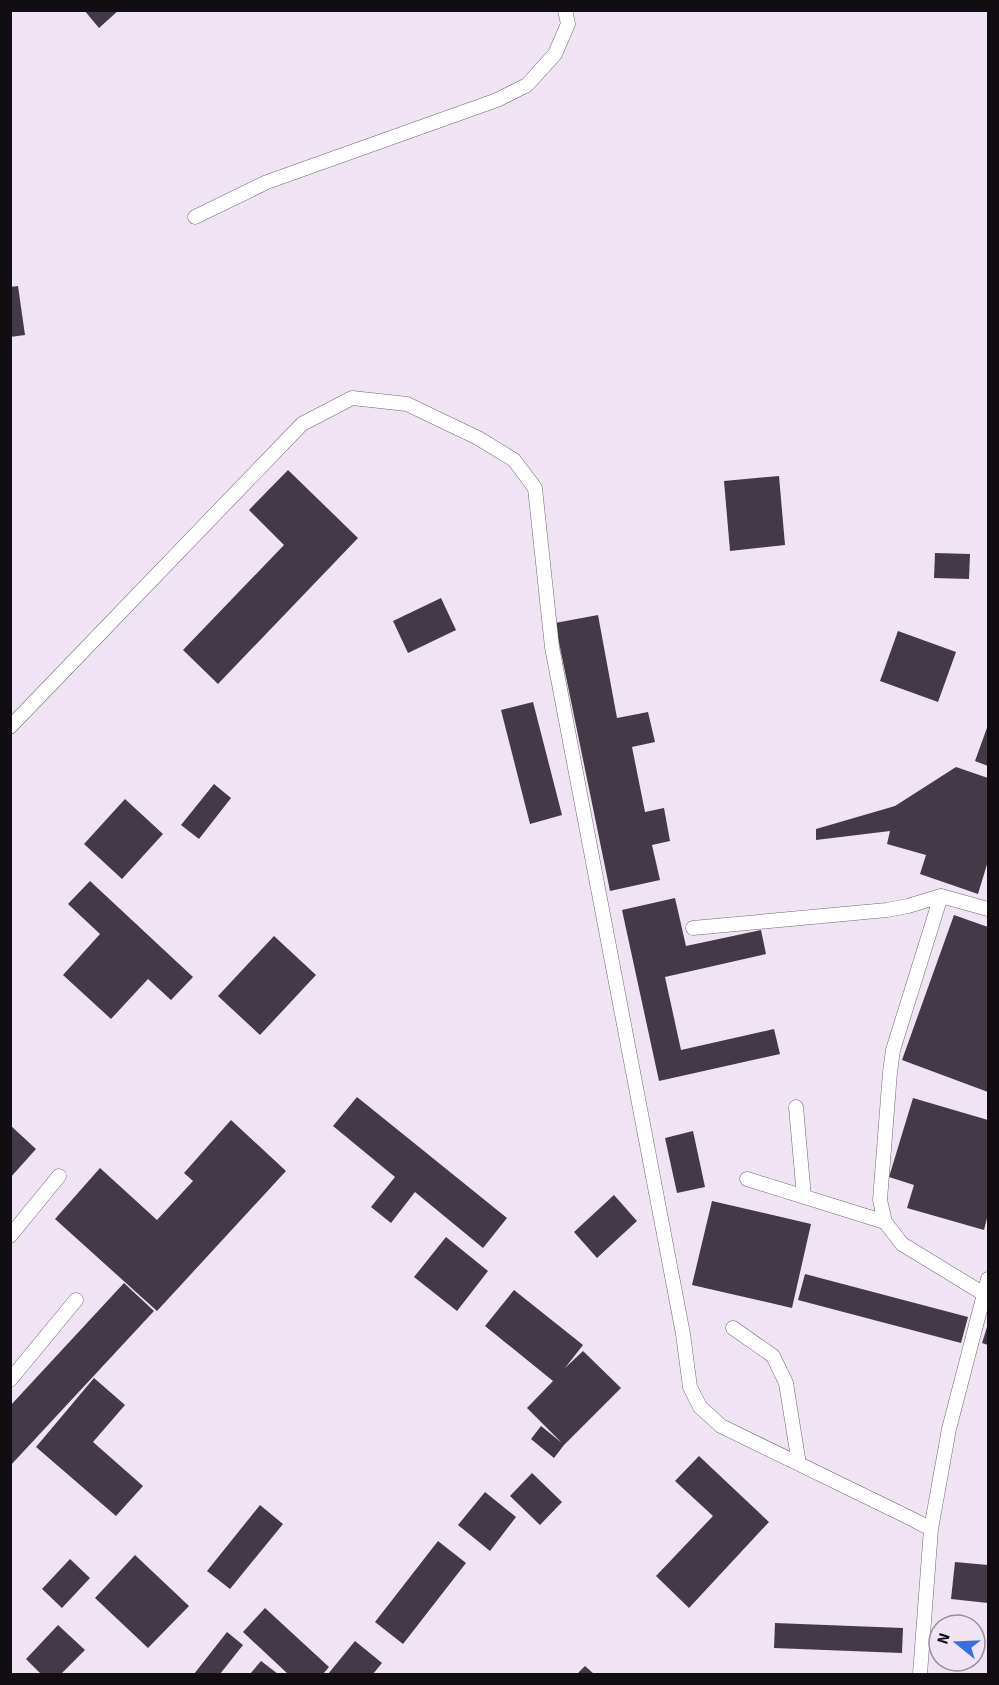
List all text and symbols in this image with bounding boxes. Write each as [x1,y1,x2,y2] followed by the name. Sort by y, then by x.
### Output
[927,1613,987,1673] north arrow
[932,1630,956,1647] text: N

